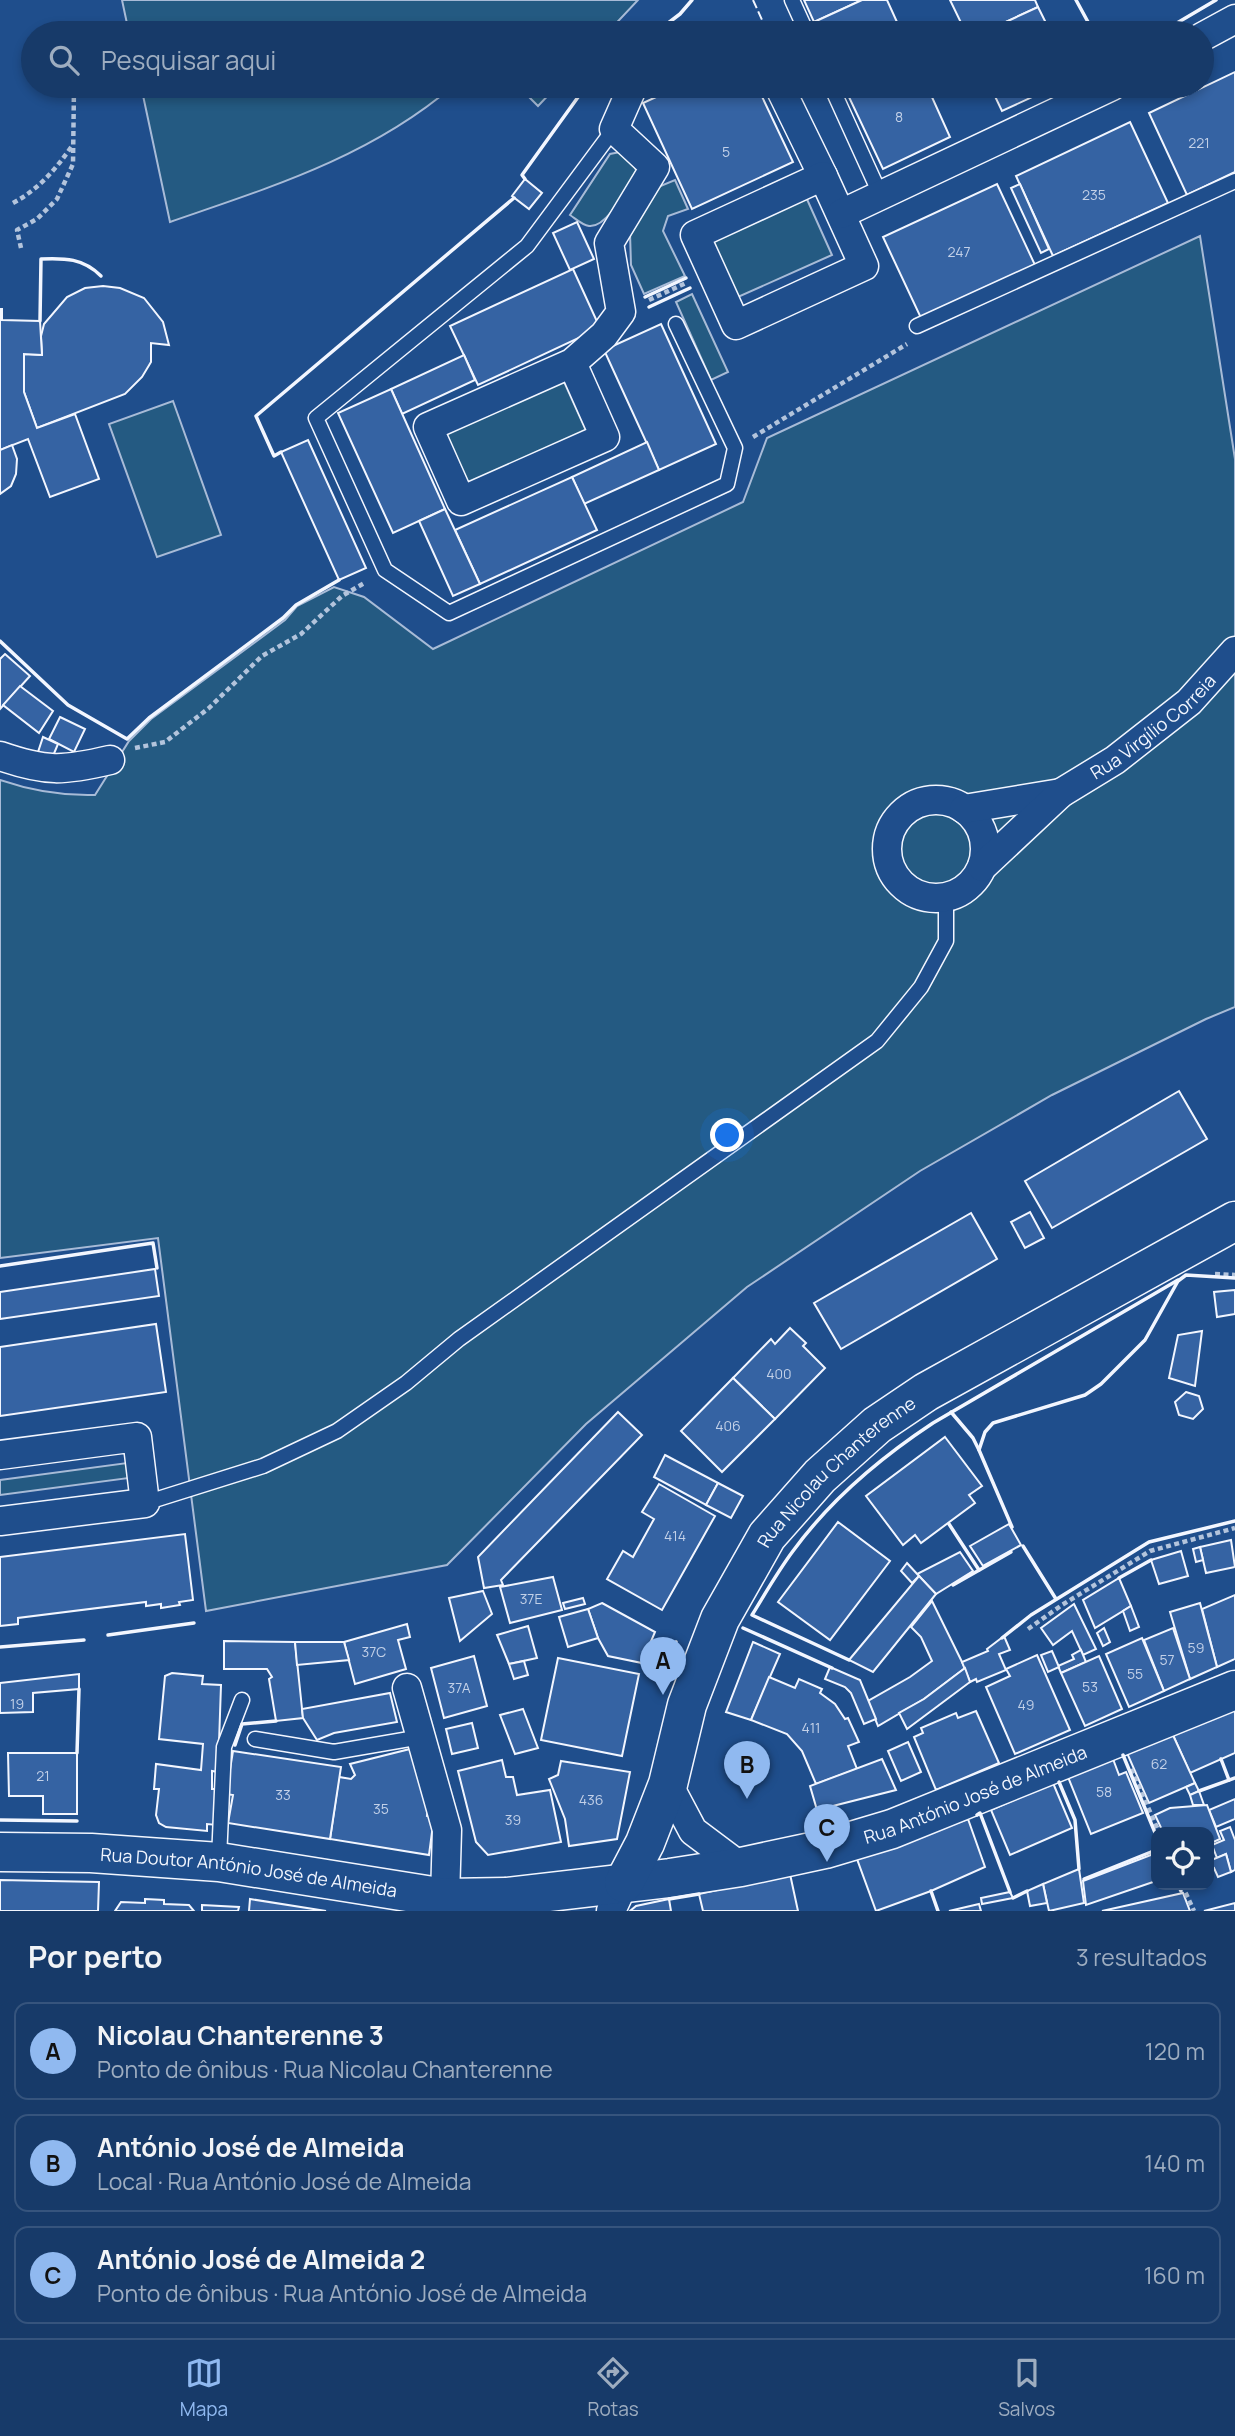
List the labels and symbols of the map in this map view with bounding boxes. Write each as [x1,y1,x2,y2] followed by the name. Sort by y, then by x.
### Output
[895,107,903,126] house number: 8
[1188,133,1210,152] house number: 221
[722,142,730,161] house number: 5
[1082,185,1106,204] house number: 235
[948,242,970,261] house number: 247
[1086,669,1221,784] street label: Rua Virgílio Correia
[710,1118,744,1152] your location
[766,1364,792,1383] house number: 400
[751,1391,920,1551] street label: Rua Nicolau Chanterenne
[715,1416,741,1435] house number: 406
[664,1526,686,1545] house number: 414
[520,1589,542,1608] house number: 37E
[640,1637,686,1695] pin: A
[1188,1638,1204,1657] house number: 59
[362,1642,386,1661] house number: 37C
[1159,1650,1175,1669] house number: 57
[1127,1664,1143,1683] house number: 55
[1082,1677,1098,1696] house number: 53
[447,1678,471,1697] house number: 37A
[10,1694,24,1713] house number: 19
[1018,1695,1034,1714] house number: 49
[801,1718,821,1737] house number: 411
[861,1739,1090,1849] street label: Rua António José de Almeida
[724,1741,770,1799] pin: B
[1151,1754,1167,1773] house number: 62
[36,1766,50,1785] house number: 21
[1096,1782,1112,1801] house number: 58
[275,1785,291,1804] house number: 33
[579,1790,603,1809] house number: 436
[373,1799,389,1818] house number: 35
[804,1804,850,1862] pin: C
[505,1810,521,1829] house number: 39
[100,1842,399,1902] street label: Rua Doutor António José de Almeida

